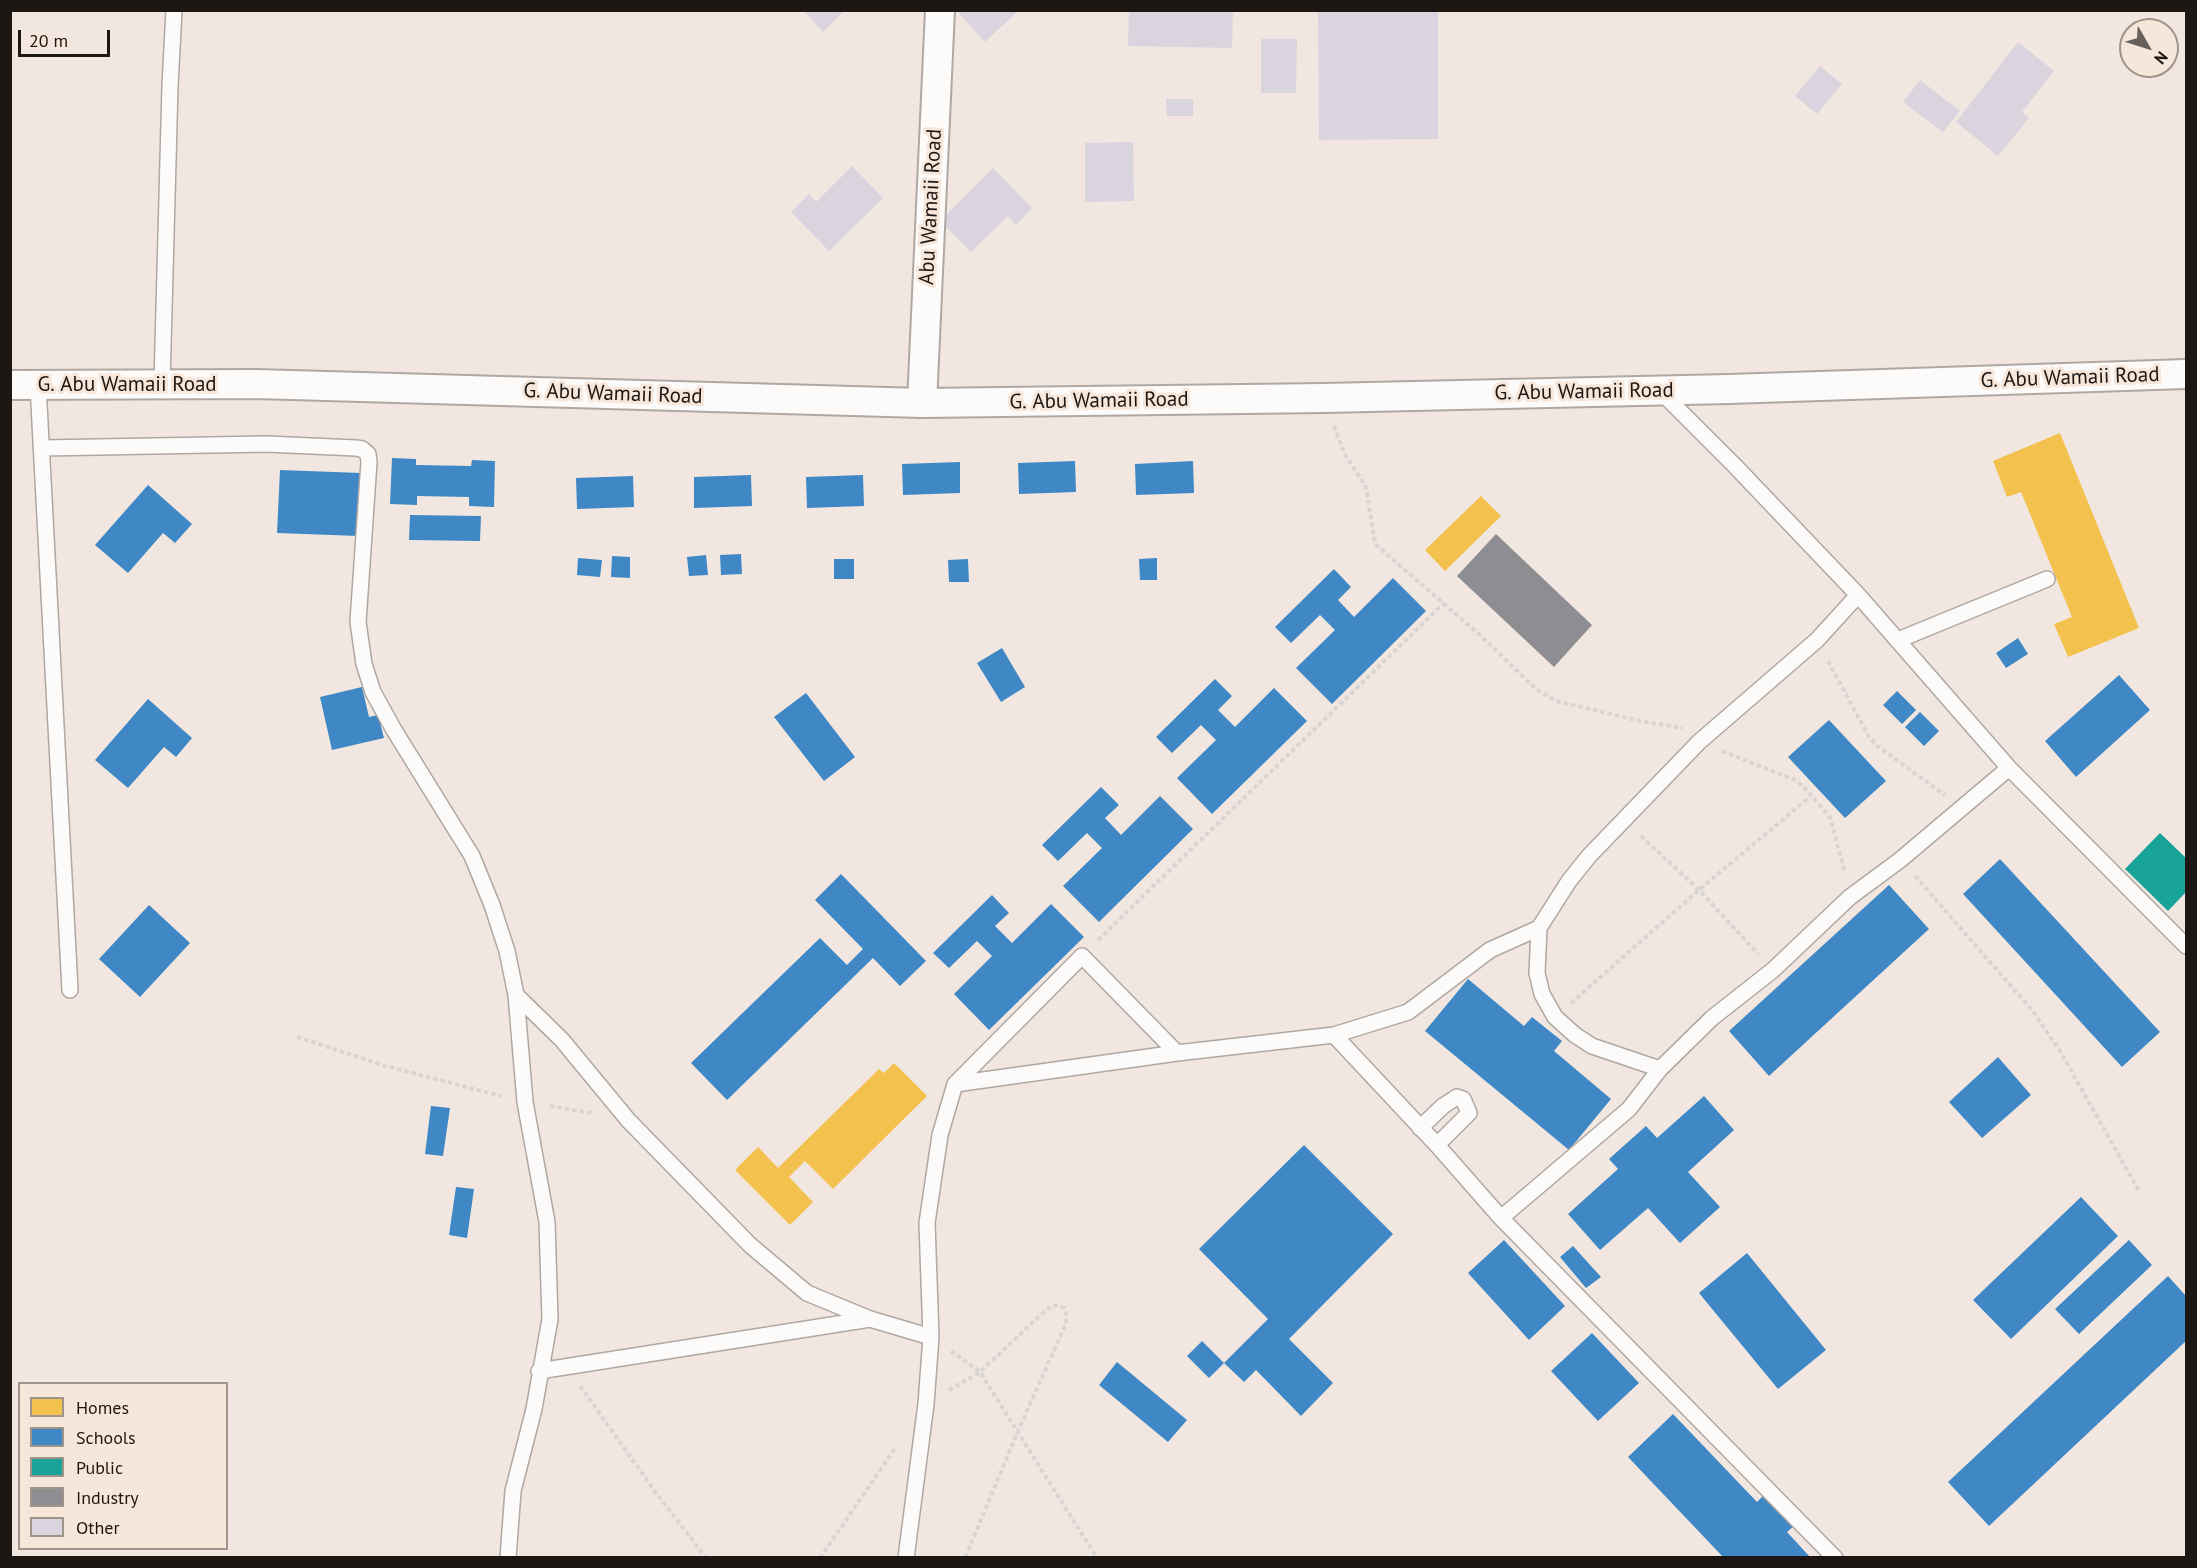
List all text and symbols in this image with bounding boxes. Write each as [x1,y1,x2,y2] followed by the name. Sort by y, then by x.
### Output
[21,18,112,56] scale bar
[2119,18,2179,78] north arrow
[29,29,68,52] text: 20 m
[2150,48,2173,68] text: N
[914,128,948,286] street label: Abu Wamaii Road
[1980,362,2160,394] street label: G. Abu Wamaii Road
[37,372,217,398] street label: G. Abu Wamaii Road
[523,378,703,410] street label: G. Abu Wamaii Road
[1494,378,1674,406] street label: G. Abu Wamaii Road
[1009,387,1189,415] street label: G. Abu Wamaii Road
[18,1382,228,1550] legend
[76,1396,129,1419] text: Homes
[76,1426,136,1449] text: Schools
[76,1456,123,1479] text: Public
[76,1486,139,1509] text: Industry
[76,1516,120,1539] text: Other

